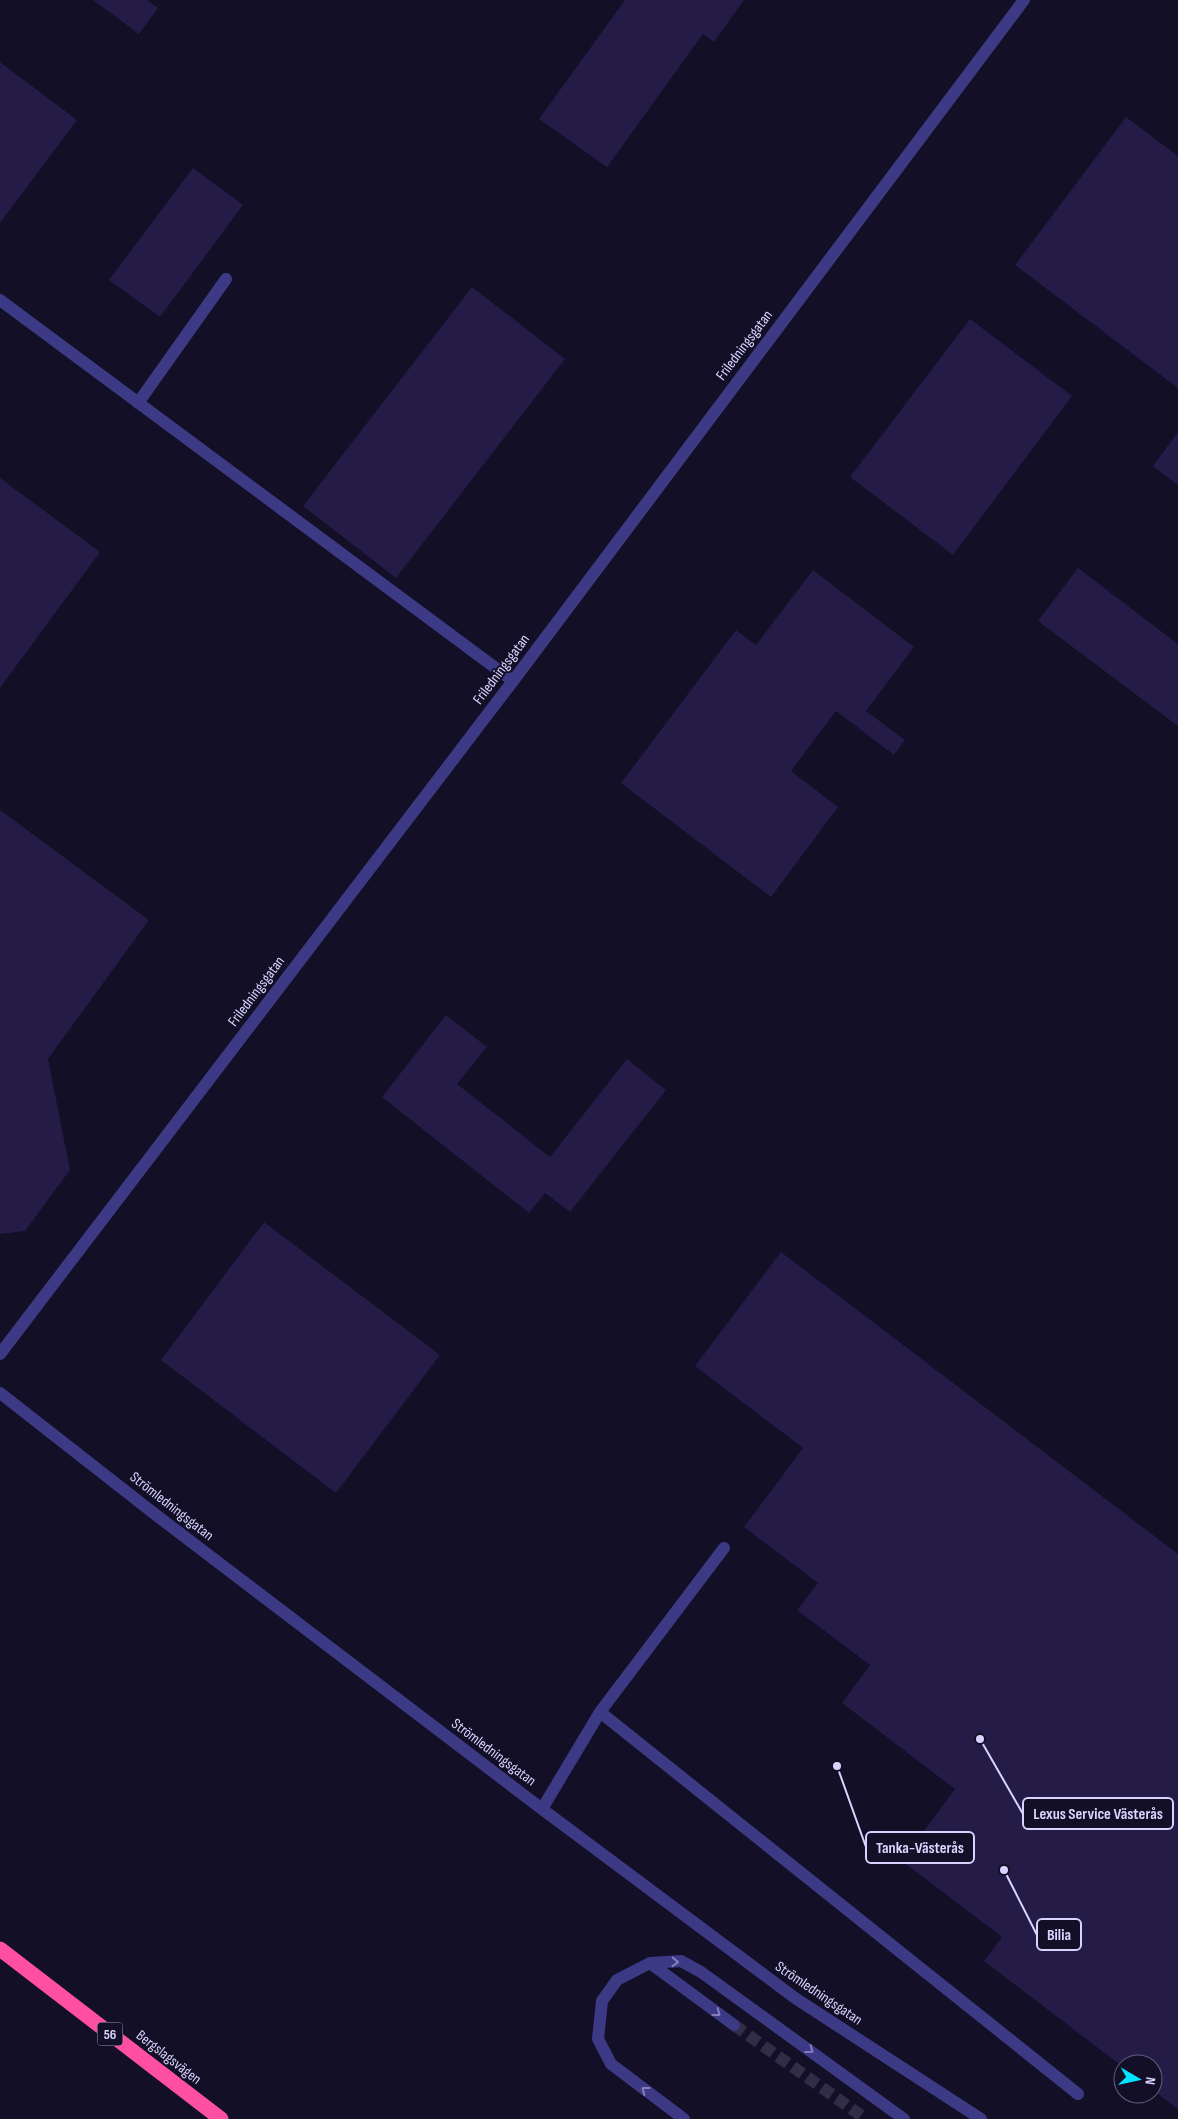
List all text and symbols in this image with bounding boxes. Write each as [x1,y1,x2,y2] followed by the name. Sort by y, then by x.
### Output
[712,306,777,384] street label: Friledningsgatan
[469,630,534,708] street label: Friledningsgatan
[224,952,289,1030] street label: Friledningsgatan
[126,1468,217,1545] street label: Strömledningsgatan
[448,1714,540,1790] street label: Strömledningsgatan
[1023,1798,1173,1829] callout: Lexus Service Västerås
[1033,1805,1163,1824] text: Lexus Service Västerås
[866,1832,974,1863] callout: Tanka-Västerås
[876,1839,964,1858] text: Tanka-Västerås
[1037,1919,1081,1950] callout: Bilia
[1047,1926,1071,1945] text: Bilia
[672,1957,679,1967] one-way arrow
[771,1957,866,2030] street label: Strömledningsgatan
[711,2007,721,2016] one-way arrow
[98,2022,122,2046] road number: 56
[132,2026,205,2089] street label: Bergslagsvägen
[804,2044,813,2053] one-way arrow
[1113,2054,1163,2104] north arrow
[1141,2076,1159,2086] text: N
[641,2087,651,2096] one-way arrow

